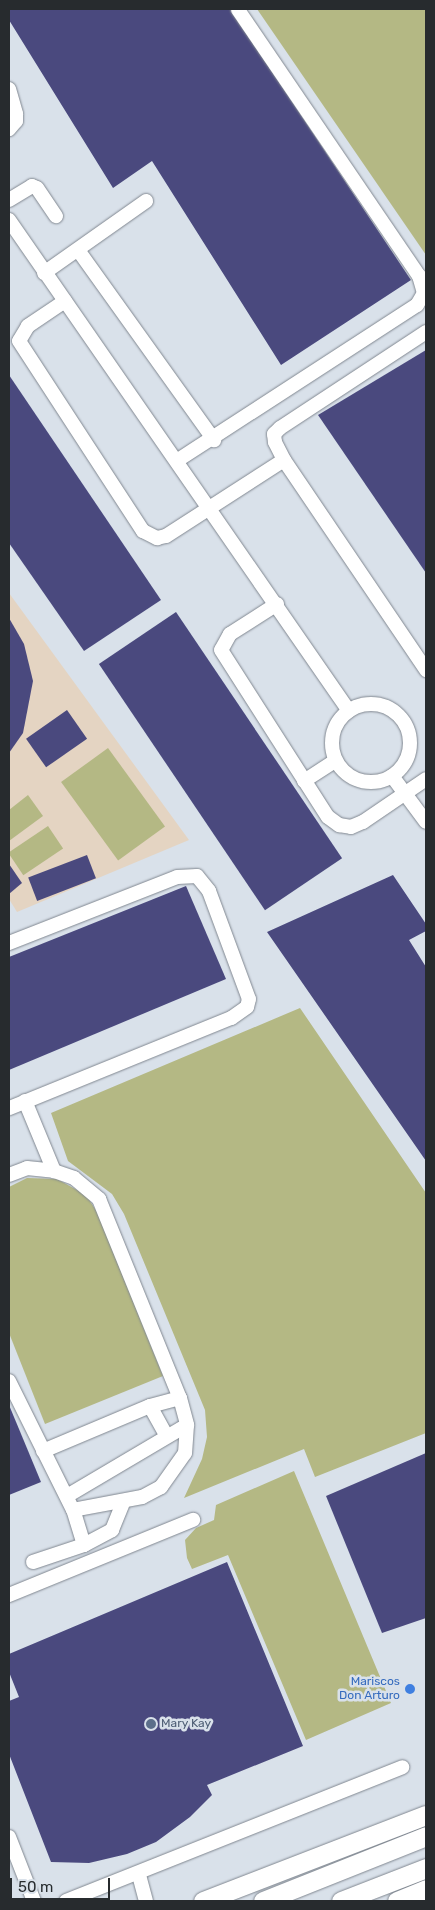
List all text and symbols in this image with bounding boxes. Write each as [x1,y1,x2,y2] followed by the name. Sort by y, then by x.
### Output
[339,1675,400,1703] place label: Mariscos Don Arturo
[404,1683,416,1695] marker: Mariscos Don Arturo
[161,1717,212,1731] place label: Mary Kay
[145,1718,157,1730] marker: Mary Kay
[12,1868,112,1900] scale bar
[18,1878,53,1896] text: 50 m

